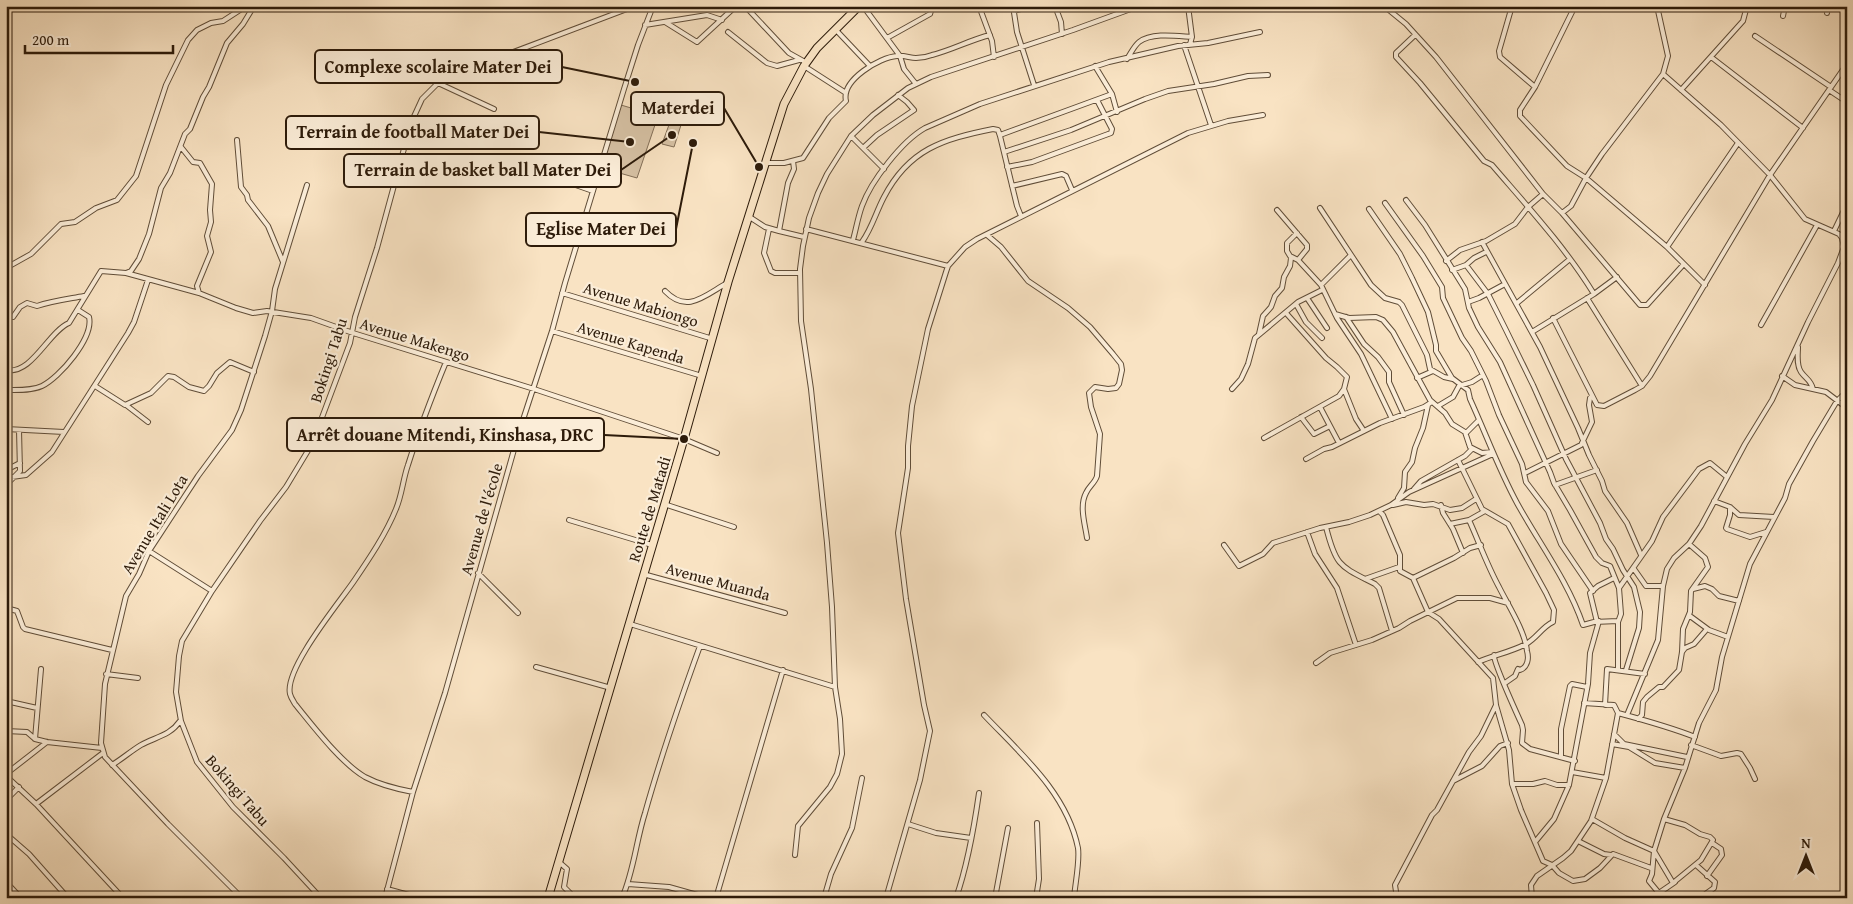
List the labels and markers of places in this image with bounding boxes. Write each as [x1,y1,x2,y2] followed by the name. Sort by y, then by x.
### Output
[315,50,562,83] callout: Complexe scolaire Mater Dei
[631,92,724,125] callout: Materdei
[286,116,539,149] callout: Terrain de football Mater Dei
[344,154,621,187] callout: Terrain de basket ball Mater Dei
[526,213,676,246] callout: Eglise Mater Dei
[287,418,604,451] callout: Arrêt douane Mitendi, Kinshasa, DRC

